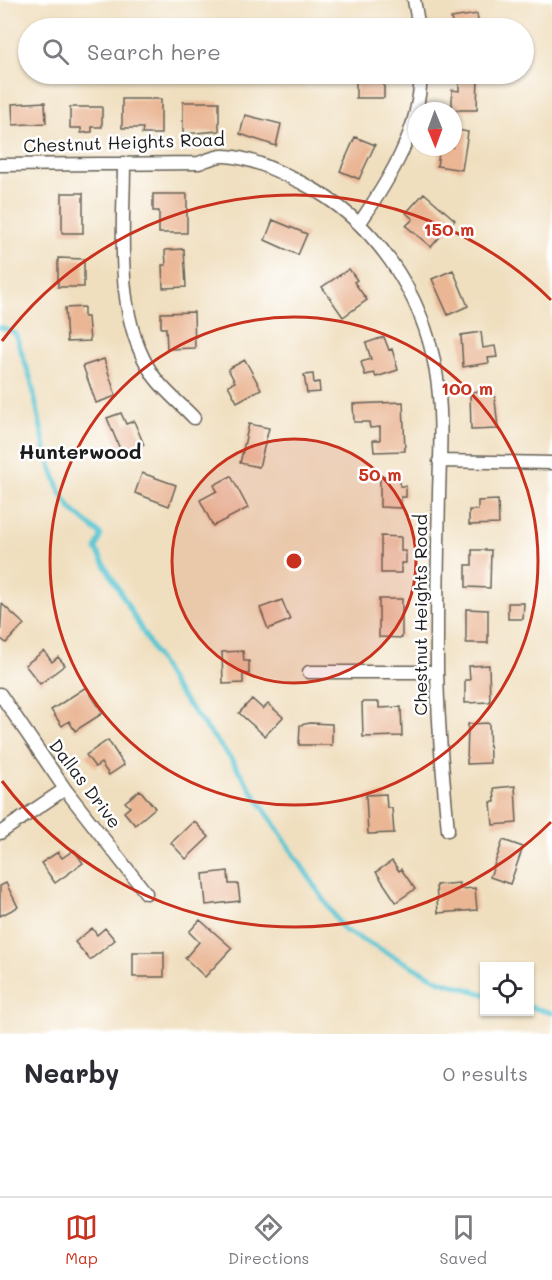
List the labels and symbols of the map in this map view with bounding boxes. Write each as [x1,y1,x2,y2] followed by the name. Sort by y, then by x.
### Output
[408,102,462,156] north arrow
[23,126,225,158] street label: Chestnut Heights Road
[424,217,474,241] text: 150 m
[441,376,493,400] text: 100 m
[19,438,142,464] district label: Hunterwood
[359,462,401,486] text: 50 m
[408,514,432,716] street label: Chestnut Heights Road
[284,551,304,571] centre of rings
[44,734,127,833] street label: Dallas Drive

